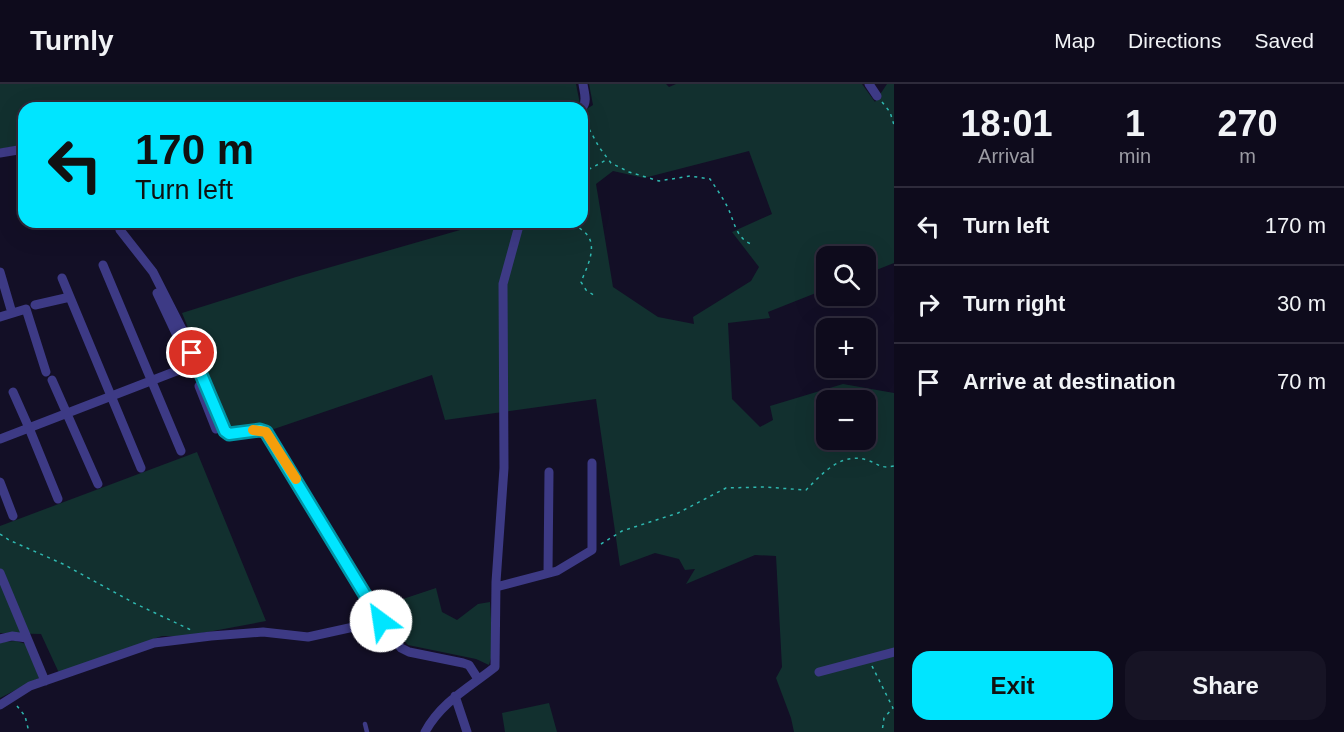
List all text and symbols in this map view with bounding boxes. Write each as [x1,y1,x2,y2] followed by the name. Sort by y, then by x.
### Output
[30,25,113,56] text: Turnly
[1054,29,1095,52] text: Map
[1128,29,1221,52] text: Directions
[1254,29,1314,52] text: Saved
[960,103,1052,144] text: 18:01
[1125,103,1145,144] text: 1
[1217,103,1278,144] text: 270
[36,126,114,204] icon: left
[135,126,254,173] text: 170 m
[978,145,1035,167] text: Arrival
[1119,145,1151,167] text: min
[1239,145,1256,167] text: m
[135,175,233,205] text: Turn left
[912,210,945,243] icon: left
[963,213,1049,238] text: Turn left
[1265,213,1326,238] text: 170 m
[816,246,876,450] map controls
[816,246,876,306] button: search
[912,288,945,321] icon: right
[963,291,1065,316] text: Turn right
[1277,291,1326,316] text: 30 m
[816,318,876,378] button: +
[166,327,217,378] pin
[175,336,208,369] icon: arrive
[912,366,945,399] icon: arrive
[963,369,1176,394] text: Arrive at destination
[1277,369,1326,394] text: 70 m
[816,390,876,450] button: −
[349,589,413,653] position arrow
[912,651,1113,720] button: Exit
[1125,651,1326,720] button: Share

